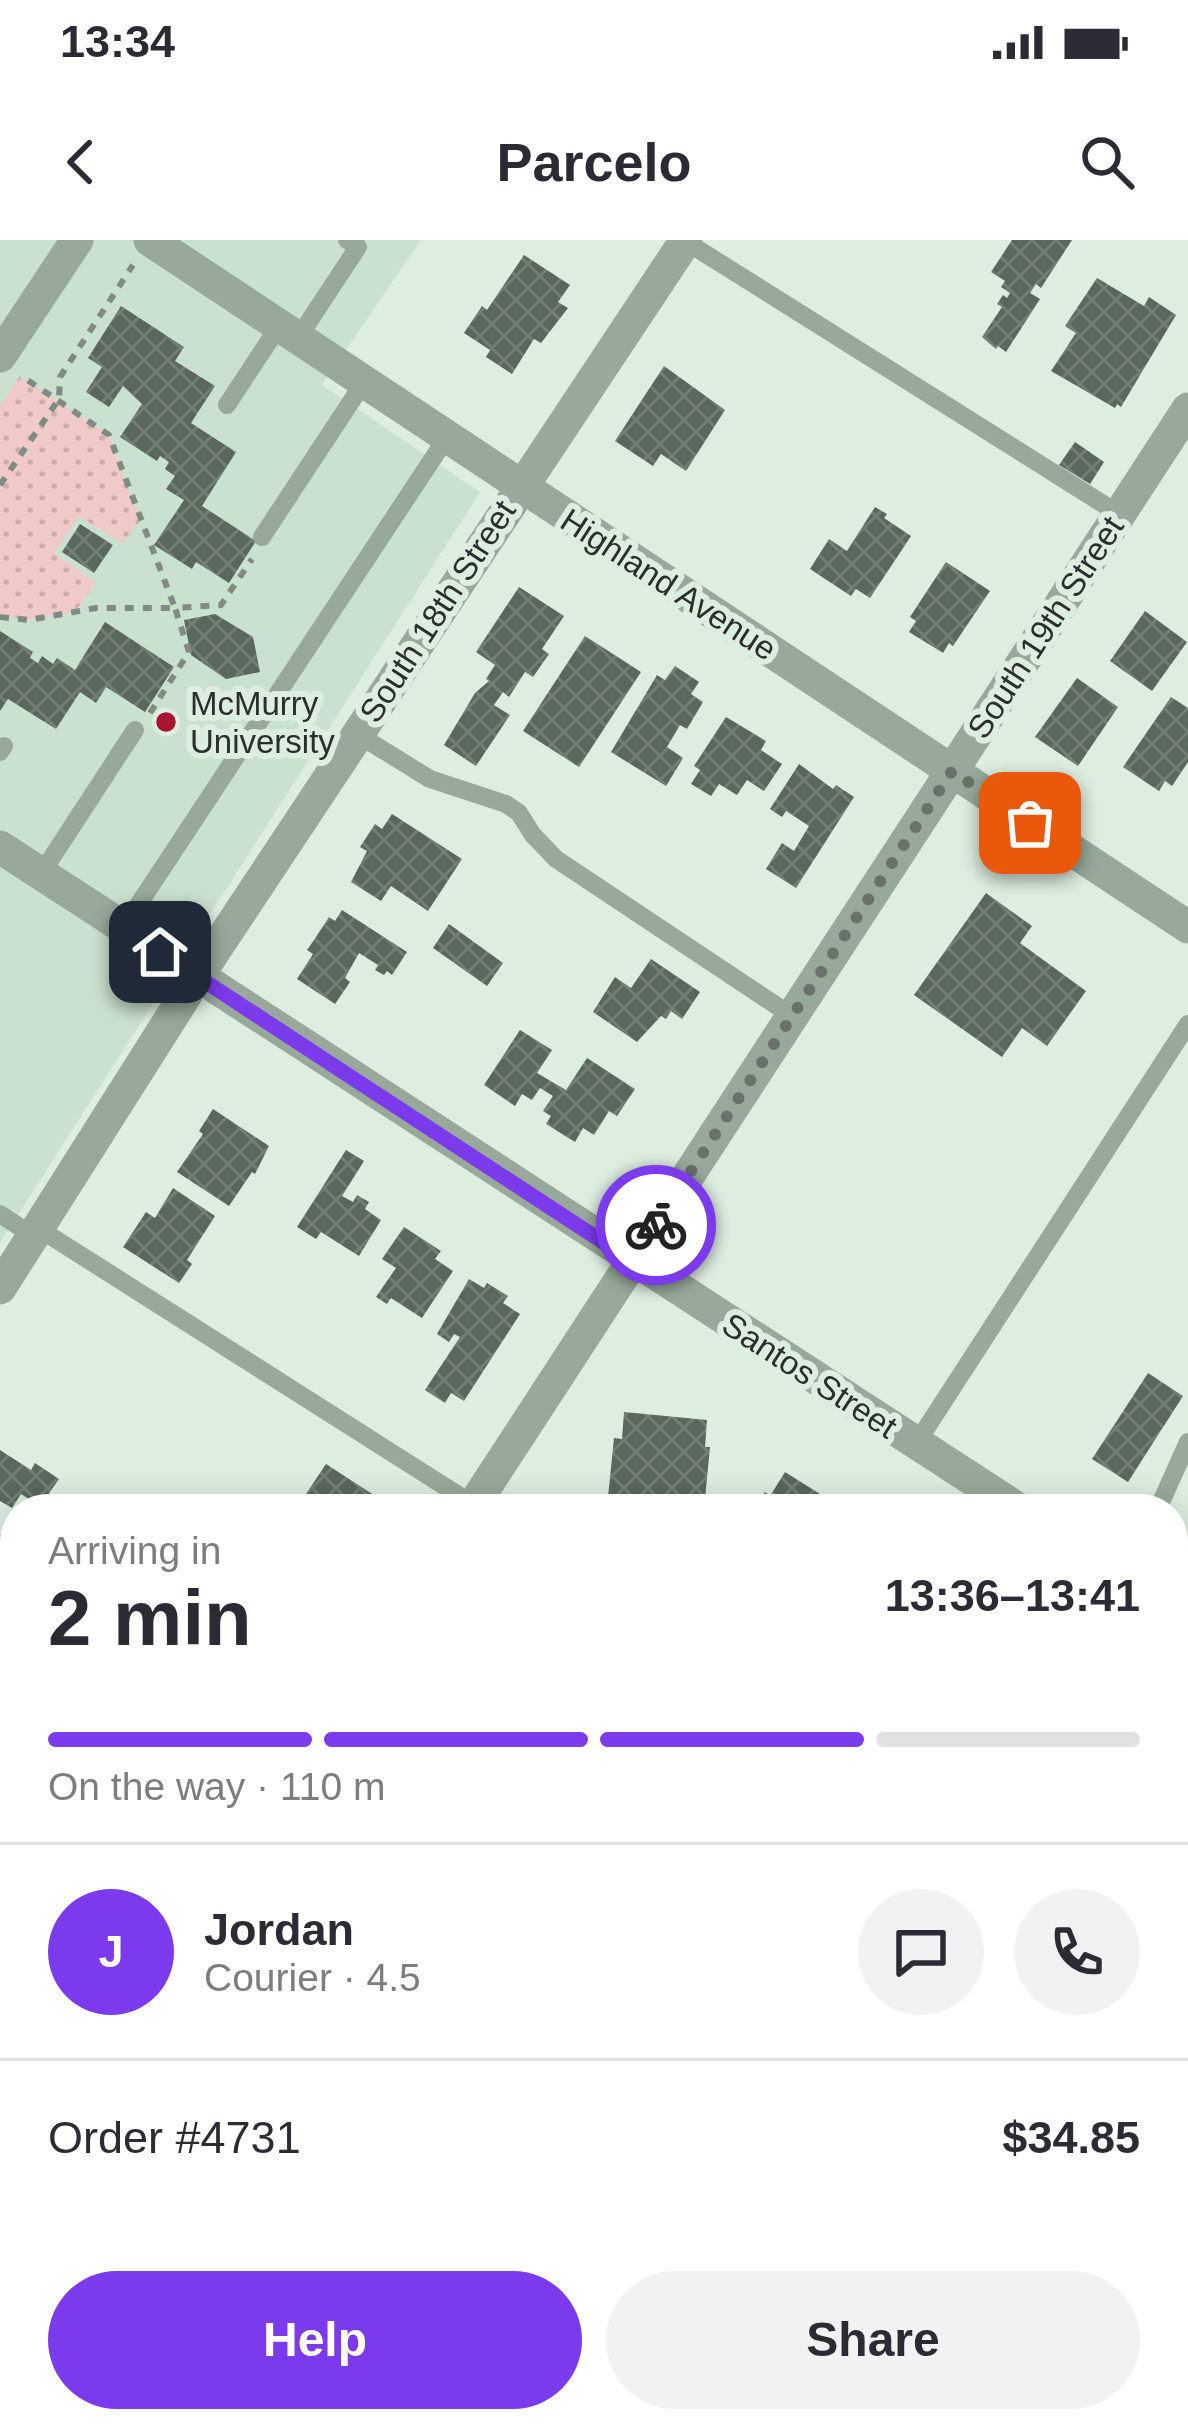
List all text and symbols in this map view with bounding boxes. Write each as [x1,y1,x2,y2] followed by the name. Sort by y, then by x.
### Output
[60,16,175,67] text: 13:34
[48,129,114,195] icon: back
[1074,129,1140,195] icon: search
[496,132,692,192] text: Parcelo
[352,493,523,729] street label: South 18th Street
[554,501,783,668] street label: Highland Avenue
[960,509,1131,745] street label: South 19th Street
[190,685,335,760] place label: McMurry University
[153,709,179,735] marker: McMurry University
[979,772,1081,874] pin
[997,790,1063,856] icon: bag
[109,901,211,1003] pin
[127,919,193,985] icon: home
[596,1165,716,1285] courier
[623,1192,689,1258] icon: bike
[716,1305,904,1445] street label: Santos Street
[48,1529,221,1572] text: Arriving in
[885,1570,1140,1621] text: 13:36–13:41
[48,1574,252,1662] text: 2 min
[48,1765,385,1808] text: On the way · 110 m
[858,1889,984,2015] button: chat
[1014,1889,1140,2015] button: phone
[204,1904,354,1955] text: Jordan
[98,1926,124,1977] text: J
[204,1956,421,1999] text: Courier · 4.5
[48,2112,301,2163] text: Order #4731
[1002,2112,1140,2163] text: $34.85
[48,2271,582,2409] button: Help
[606,2271,1140,2409] button: Share

